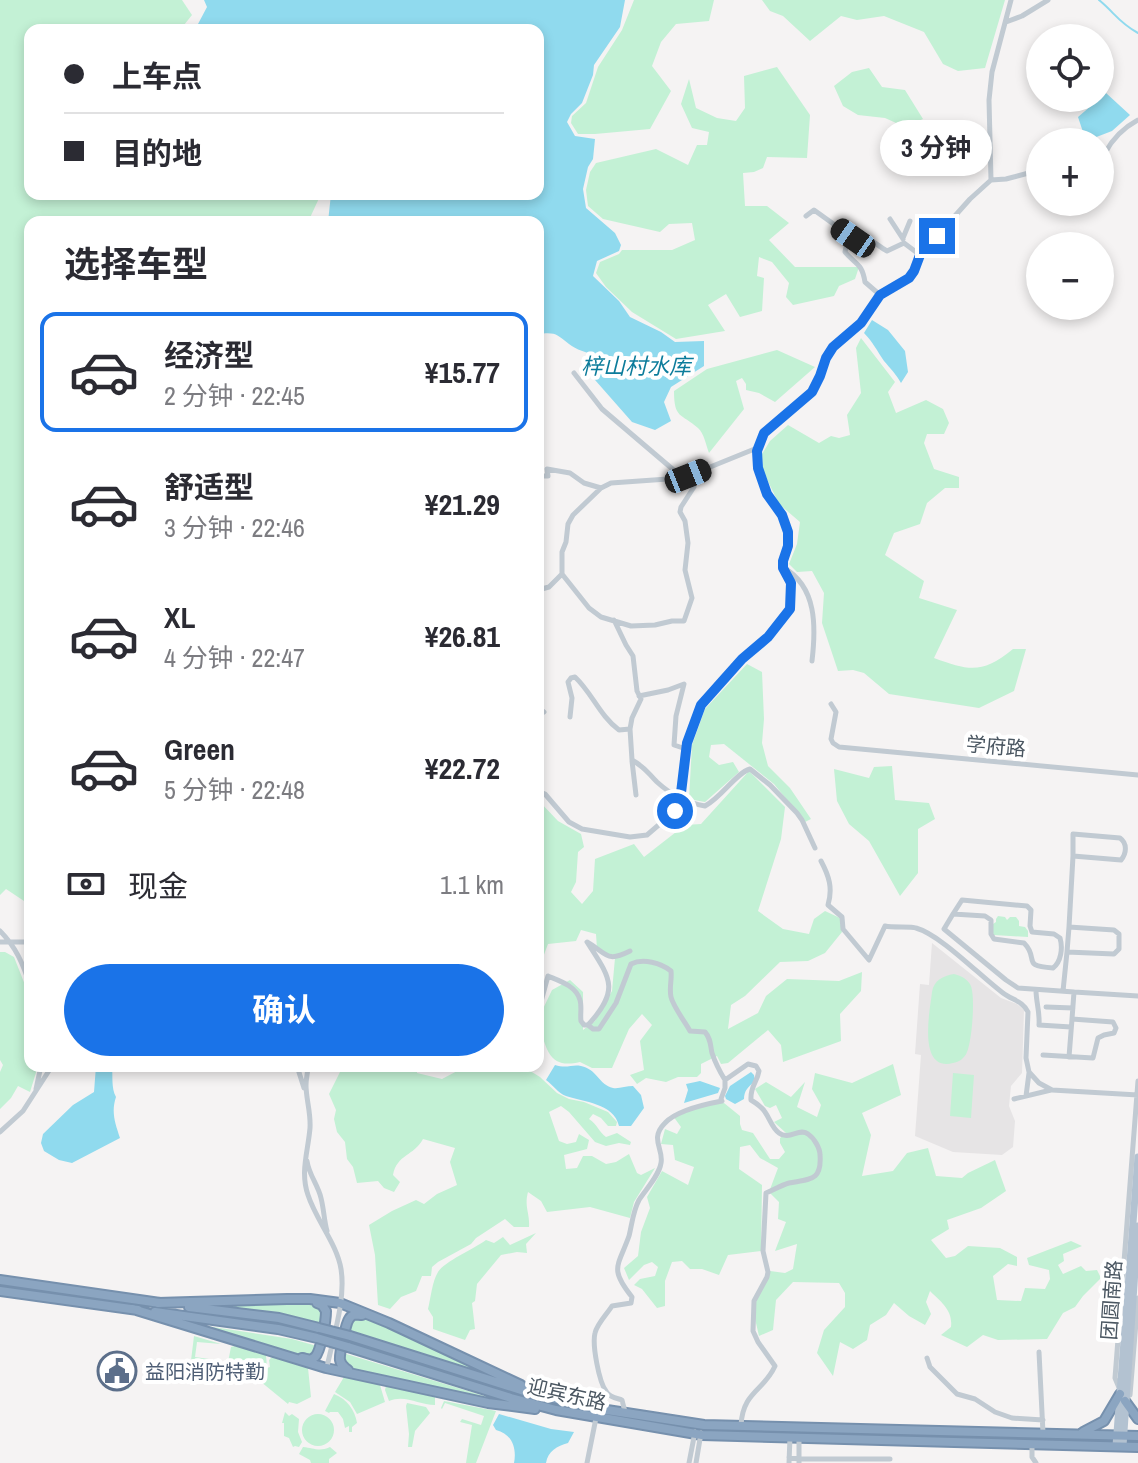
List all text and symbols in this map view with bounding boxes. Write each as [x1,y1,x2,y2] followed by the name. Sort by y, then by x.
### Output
[1026,24,1114,320] map controls
[1026,24,1114,112] button: locate
[112,56,202,96] text: 上车点
[881,120,993,176] callout: 3 分钟
[1026,128,1114,216] button: +
[901,130,971,165] text: 3 分钟
[112,133,202,173] text: 目的地
[826,214,880,262] car
[919,218,955,254] route end
[1026,232,1114,320] button: −
[64,240,208,288] text: 选择车型
[164,335,254,375] text: 经济型
[68,336,140,408] icon: car
[581,351,695,381] water label: 梓山村水库
[425,352,500,392] text: ¥15.77
[164,378,305,413] text: 2 分钟 · 22:45
[661,456,715,496] car
[164,467,254,507] text: 舒适型
[68,468,140,540] icon: car
[425,484,500,524] text: ¥21.29
[164,510,305,545] text: 3 分钟 · 22:46
[164,597,195,637] text: XL
[68,600,140,672] icon: car
[425,616,500,656] text: ¥26.81
[164,640,305,675] text: 4 分钟 · 22:47
[164,729,235,769] text: Green
[965,730,1027,762] street label: 学府路
[68,732,140,804] icon: car
[425,748,500,788] text: ¥22.72
[164,772,305,807] text: 5 分钟 · 22:48
[657,793,693,829] route start
[64,862,108,906] icon: cash
[128,866,188,906] text: 现金
[440,867,504,902] text: 1.1 km
[64,964,504,1056] button: 确认
[1095,1259,1127,1341] street label: 团圆南路
[96,1350,138,1392] public building icon: 益阳消防特勤
[145,1358,265,1385] place label: 益阳消防特勤
[525,1372,609,1416] street label: 迎宾东路

